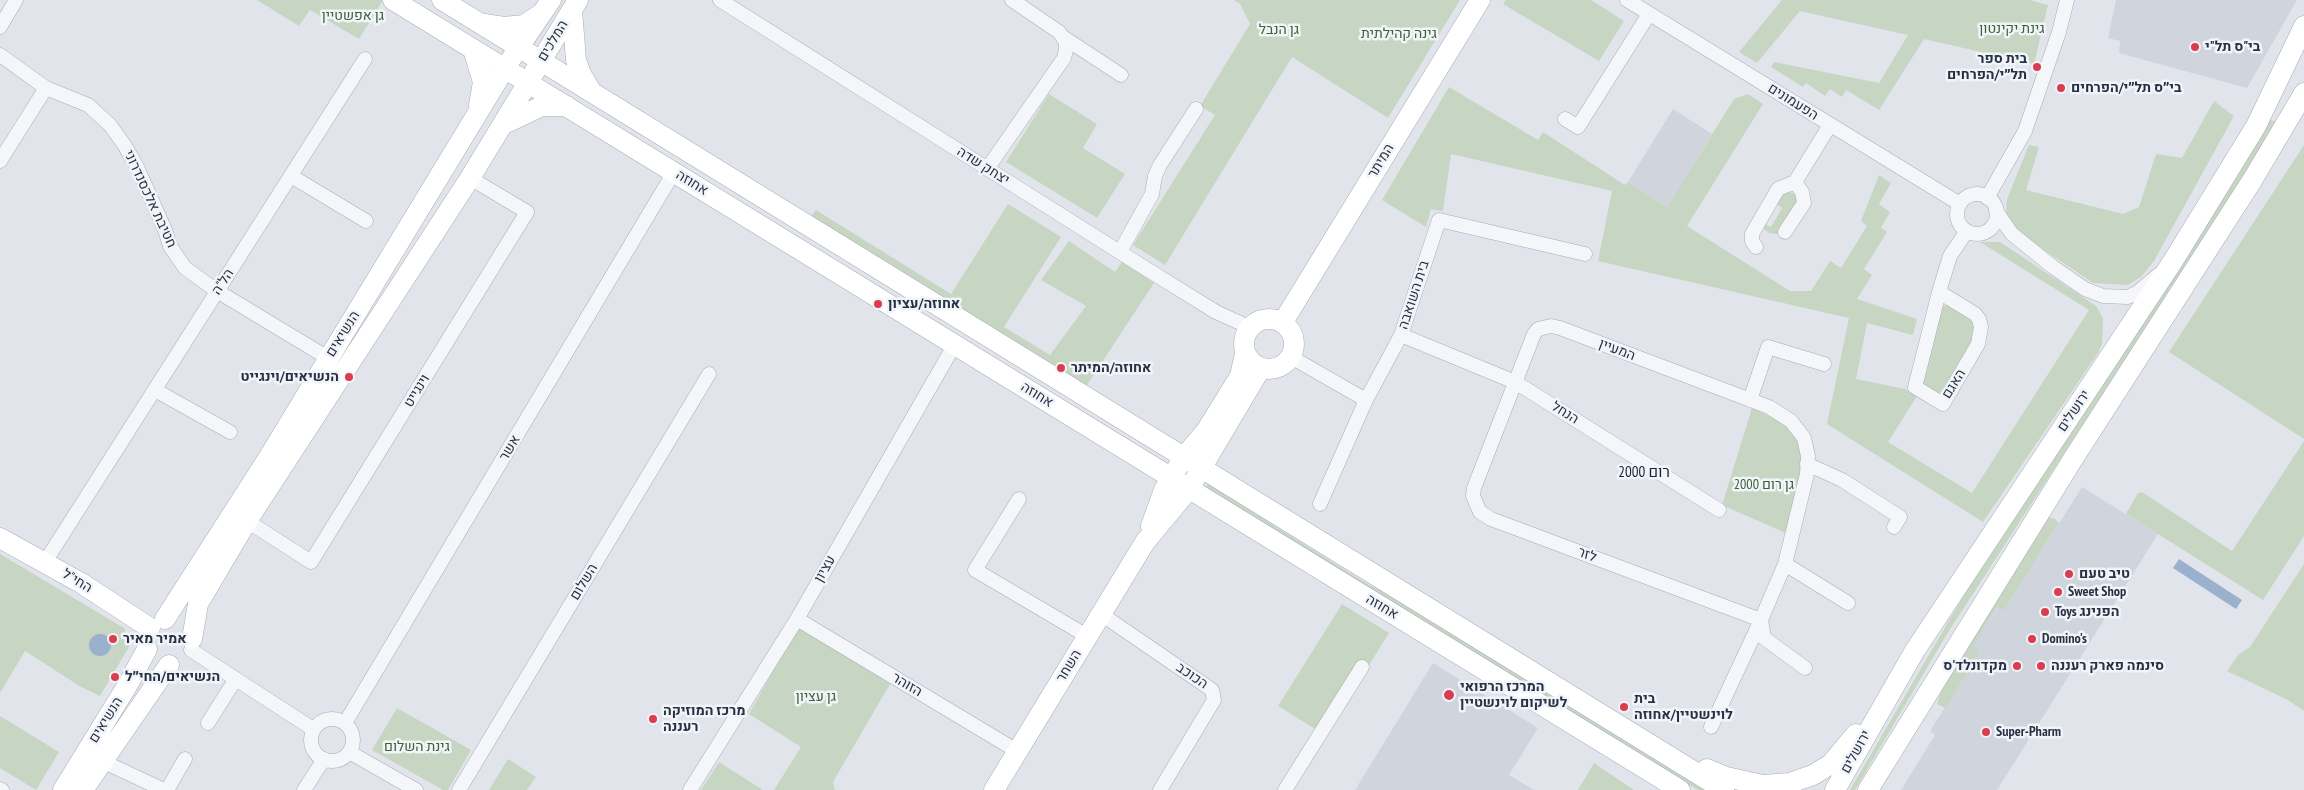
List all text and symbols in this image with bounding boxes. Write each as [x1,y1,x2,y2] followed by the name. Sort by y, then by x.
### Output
[322,8,384,24] park label: גן אפשטיין
[534,17,572,65] street label: המלכים
[1979,21,2045,37] park label: גינת יקינטון
[1259,22,1299,38] park label: גן הנבל
[1361,26,1437,42] park label: גינה קהילתית
[2205,39,2260,55] place label: בי"ס תל"י
[2189,41,2201,53] marker: בי"ס תל"י
[1947,51,2027,84] place label: בית ספר תל״י/הפרחים
[2031,61,2043,73] marker: בית ספר תל״י/הפרחים
[1765,80,1821,124] street label: הפעמונים
[2071,80,2182,96] place label: בי״ס תל״י/הפרחים
[2055,82,2067,94] marker: בי״ס תל״י/הפרחים
[1364,141,1398,181] street label: המיתר
[954,143,1012,189] street label: יצחק שדה
[120,148,180,250] street label: חטיבת אלכסנדרוני
[673,167,711,199] street label: אחוזה
[1395,258,1433,332] street label: בית השואבה
[208,266,238,298] street label: הל"ה
[888,296,960,312] place label: אחוזה/עציון
[872,298,884,310] marker: אחוזה/עציון
[322,308,364,360] street label: הנשיאים
[1596,335,1638,365] street label: המעיין
[1071,360,1151,376] place label: אחוזה/המיתר
[1055,362,1067,374] marker: אחוזה/המיתר
[1939,366,1969,402] street label: האגם
[240,369,339,385] place label: הנשיאים/וינגייט
[343,371,355,383] marker: הנשיאים/וינגייט
[400,371,434,411] street label: וינגייט
[1018,379,1056,411] street label: אחוזה
[2054,387,2094,435] street label: ירושלים
[1548,398,1582,428] street label: הנחל
[496,432,524,464] street label: אשר
[1618,464,1670,482] district label: רום 2000
[1734,477,1794,493] park label: גן רום 2000
[1575,544,1599,566] street label: לזר
[811,553,839,585] street label: עציון
[567,561,601,603] street label: השלום
[59,566,95,596] street label: החי"ל
[2079,566,2130,582] place label: טיב טעם
[2063,568,2075,580] marker: טיב טעם
[2068,584,2126,600] place label: Sweet Shop
[2052,586,2064,598] marker: Sweet Shop
[1363,591,1401,623] street label: אחוזה
[2055,604,2120,620] place label: Toys הפנינג
[2039,606,2051,618] marker: Toys הפנינג
[123,631,187,647] place label: אמיר מאיר
[2042,631,2087,647] place label: Domino's
[107,633,119,645] marker: אמיר מאיר
[2026,633,2038,645] marker: Domino's
[1053,647,1085,685] street label: השחר
[1943,658,2007,674] place label: מקדונלד'ס
[2051,658,2164,674] place label: סינמה פארק רעננה
[1173,659,1211,693] street label: הכוכב
[2011,660,2023,672] marker: מקדונלד'ס
[2035,660,2047,672] marker: סינמה פארק רעננה
[125,669,220,685] place label: הנשיאים/החי״ל
[889,669,925,701] street label: הזוהר
[109,671,121,683] marker: הנשיאים/החי״ל
[1460,679,1567,712] place label: המרכז הרפואי לשיקום לוינשטיין
[1442,688,1456,702] marker: המרכז הרפואי לשיקום לוינשטיין
[796,689,836,705] park label: גן עציון
[1634,691,1733,724] place label: בית לוינשטיין/אחוזה
[85,694,127,746] street label: הנשיאים
[1618,701,1630,713] marker: בית לוינשטיין/אחוזה
[663,703,746,736] place label: מרכז המוזיקה רעננה
[647,713,659,725] marker: מרכז המוזיקה רעננה
[1996,724,2061,740] place label: Super-Pharm
[1980,726,1992,738] marker: Super-Pharm
[1837,728,1875,776] street label: ירושלים
[384,739,450,755] park label: גינת השלום

